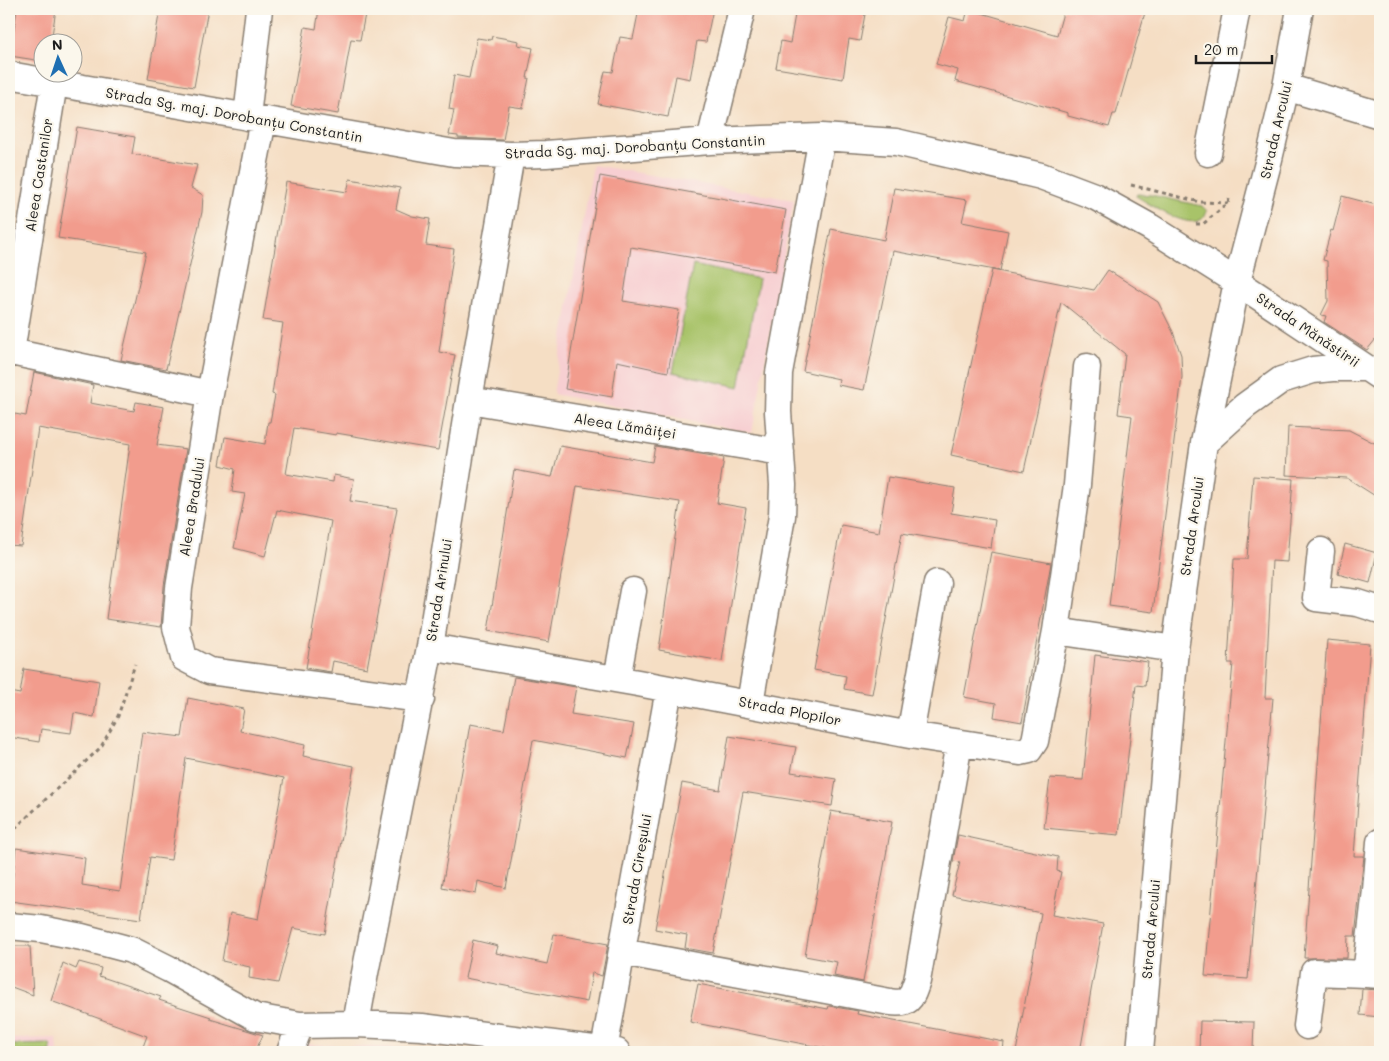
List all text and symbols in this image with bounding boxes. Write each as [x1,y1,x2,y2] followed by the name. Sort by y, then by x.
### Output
[32,32,82,82] north arrow
[1196,32,1273,64] scale bar
[51,35,63,54] text: N
[1204,39,1238,59] text: 20 m
[1255,79,1296,181] street label: Strada Arcului
[104,83,364,146] street label: Strada Sg. maj. Dorobanțu Constantin
[20,117,57,233] street label: Aleea Castanilor
[504,130,765,163] street label: Strada Sg. maj. Dorobanțu Constantin
[1253,288,1364,371] street label: Strada Mănăstirii
[573,408,677,443] street label: Aleea Lămâiței
[174,456,209,558] street label: Aleea Bradului
[1175,475,1208,577] street label: Strada Arcului
[421,537,456,643] street label: Strada Arinului
[737,691,843,730] street label: Strada Plopilor
[617,812,656,926] street label: Strada Cireșului
[1137,878,1164,980] street label: Strada Arcului

